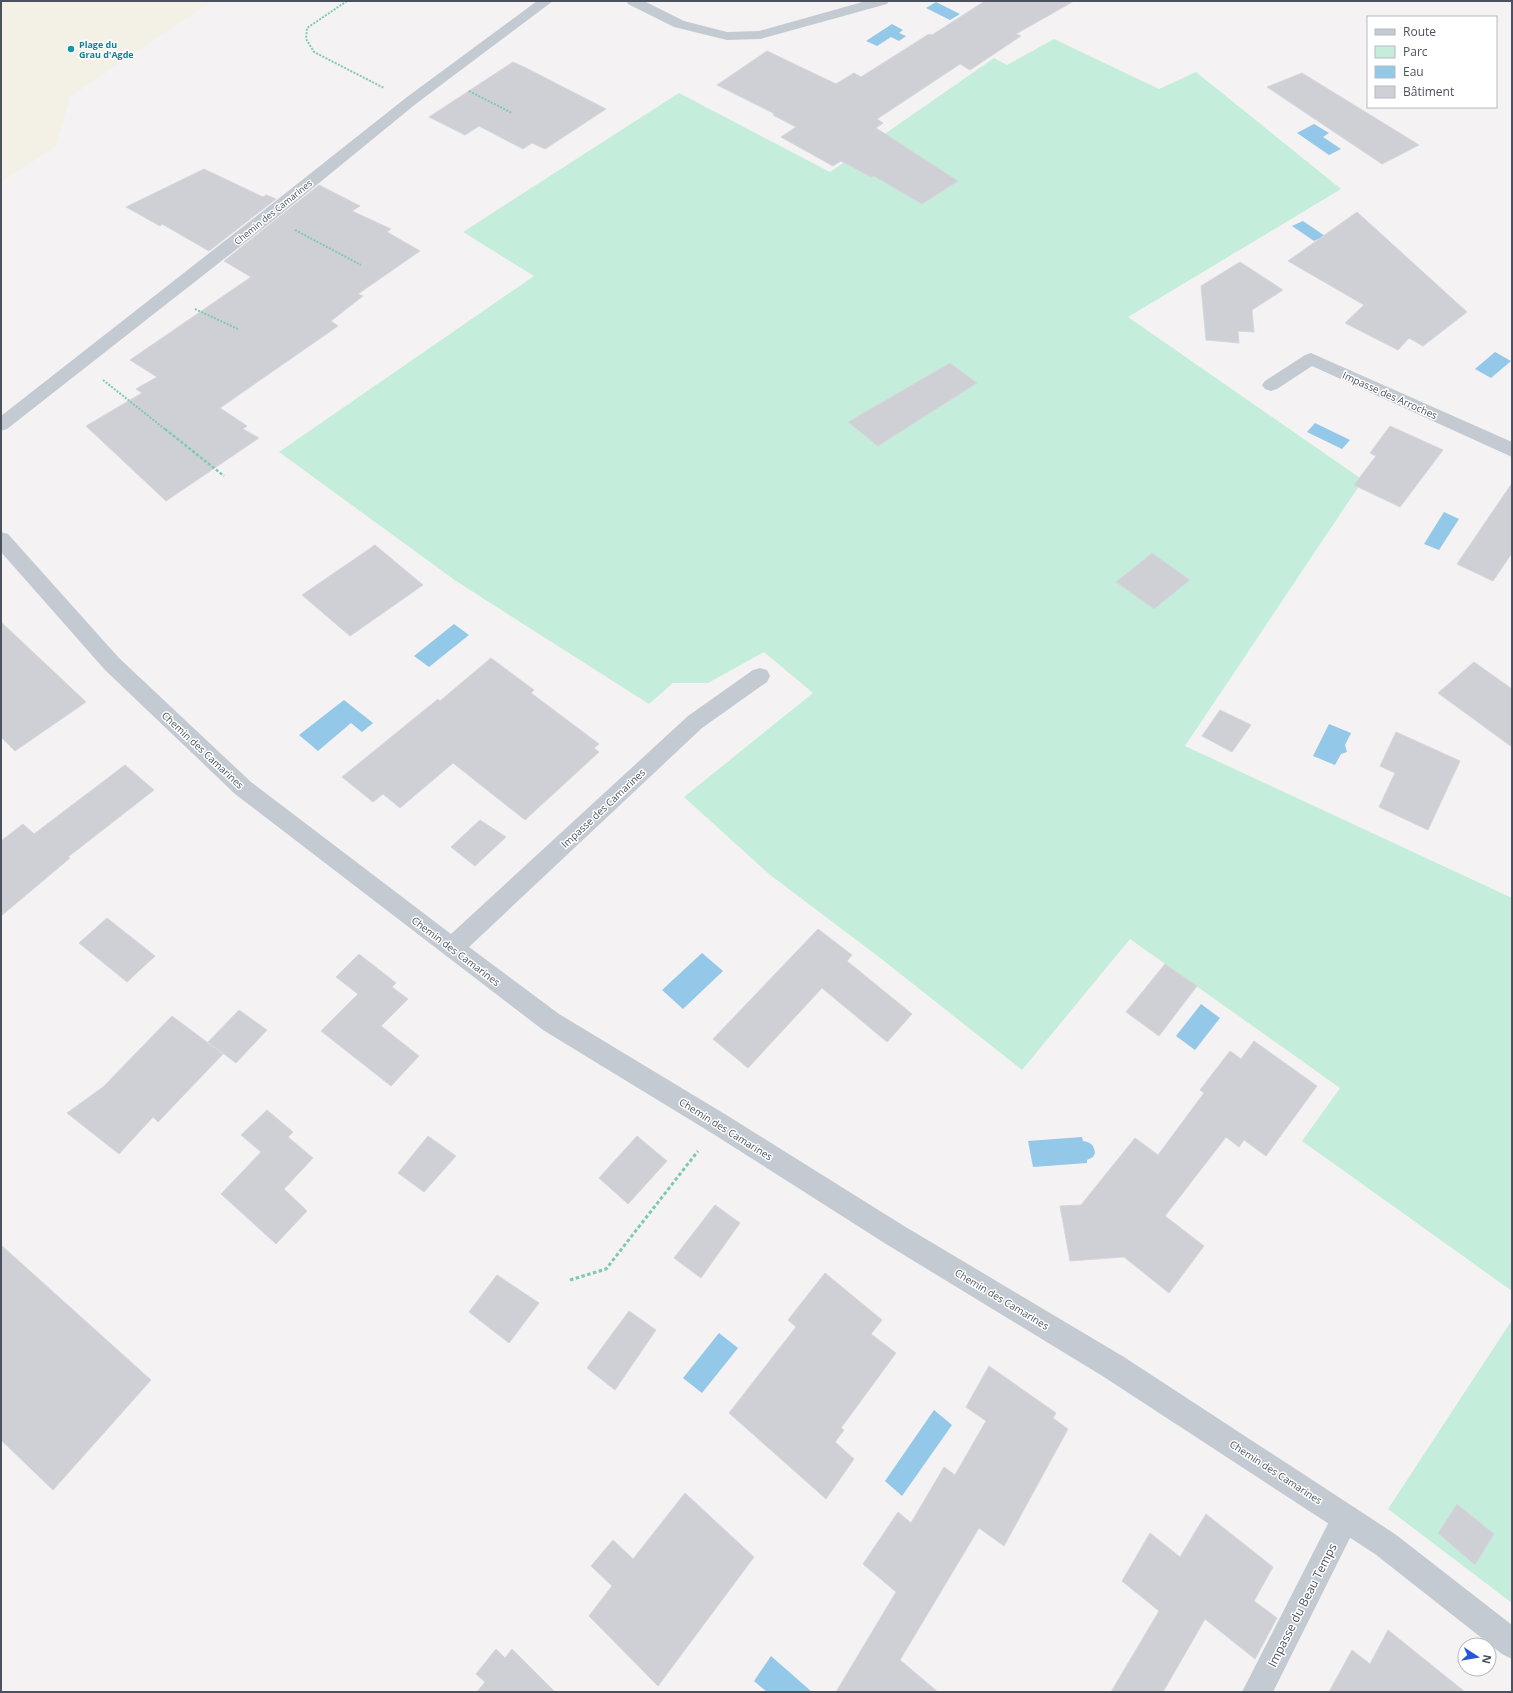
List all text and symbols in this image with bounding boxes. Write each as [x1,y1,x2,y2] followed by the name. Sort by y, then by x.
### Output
[1367,16,1497,108] legend
[1403,23,1436,40] text: Route
[79,38,134,61] place label: Plage du Grau d'Agde
[1403,43,1428,60] text: Parc
[66,44,76,54] marker: Plage du Grau d'Agde
[1403,63,1424,80] text: Eau
[1403,83,1454,100] text: Bâtiment
[231,177,315,247] street label: Chemin des Camarines
[1340,368,1440,422] street label: Impasse des Arroches
[159,708,247,792] street label: Chemin des Camarines
[558,765,648,851] street label: Impasse des Camarines
[409,913,503,989] street label: Chemin des Camarines
[677,1095,775,1164] street label: Chemin des Camarines
[952,1265,1052,1333] street label: Chemin des Camarines
[1227,1437,1325,1507] street label: Chemin des Camarines
[1263,1540,1341,1670] street label: Impasse du Beau Temps
[1457,1637,1497,1677] north arrow
[1479,1653,1496,1665] text: N

